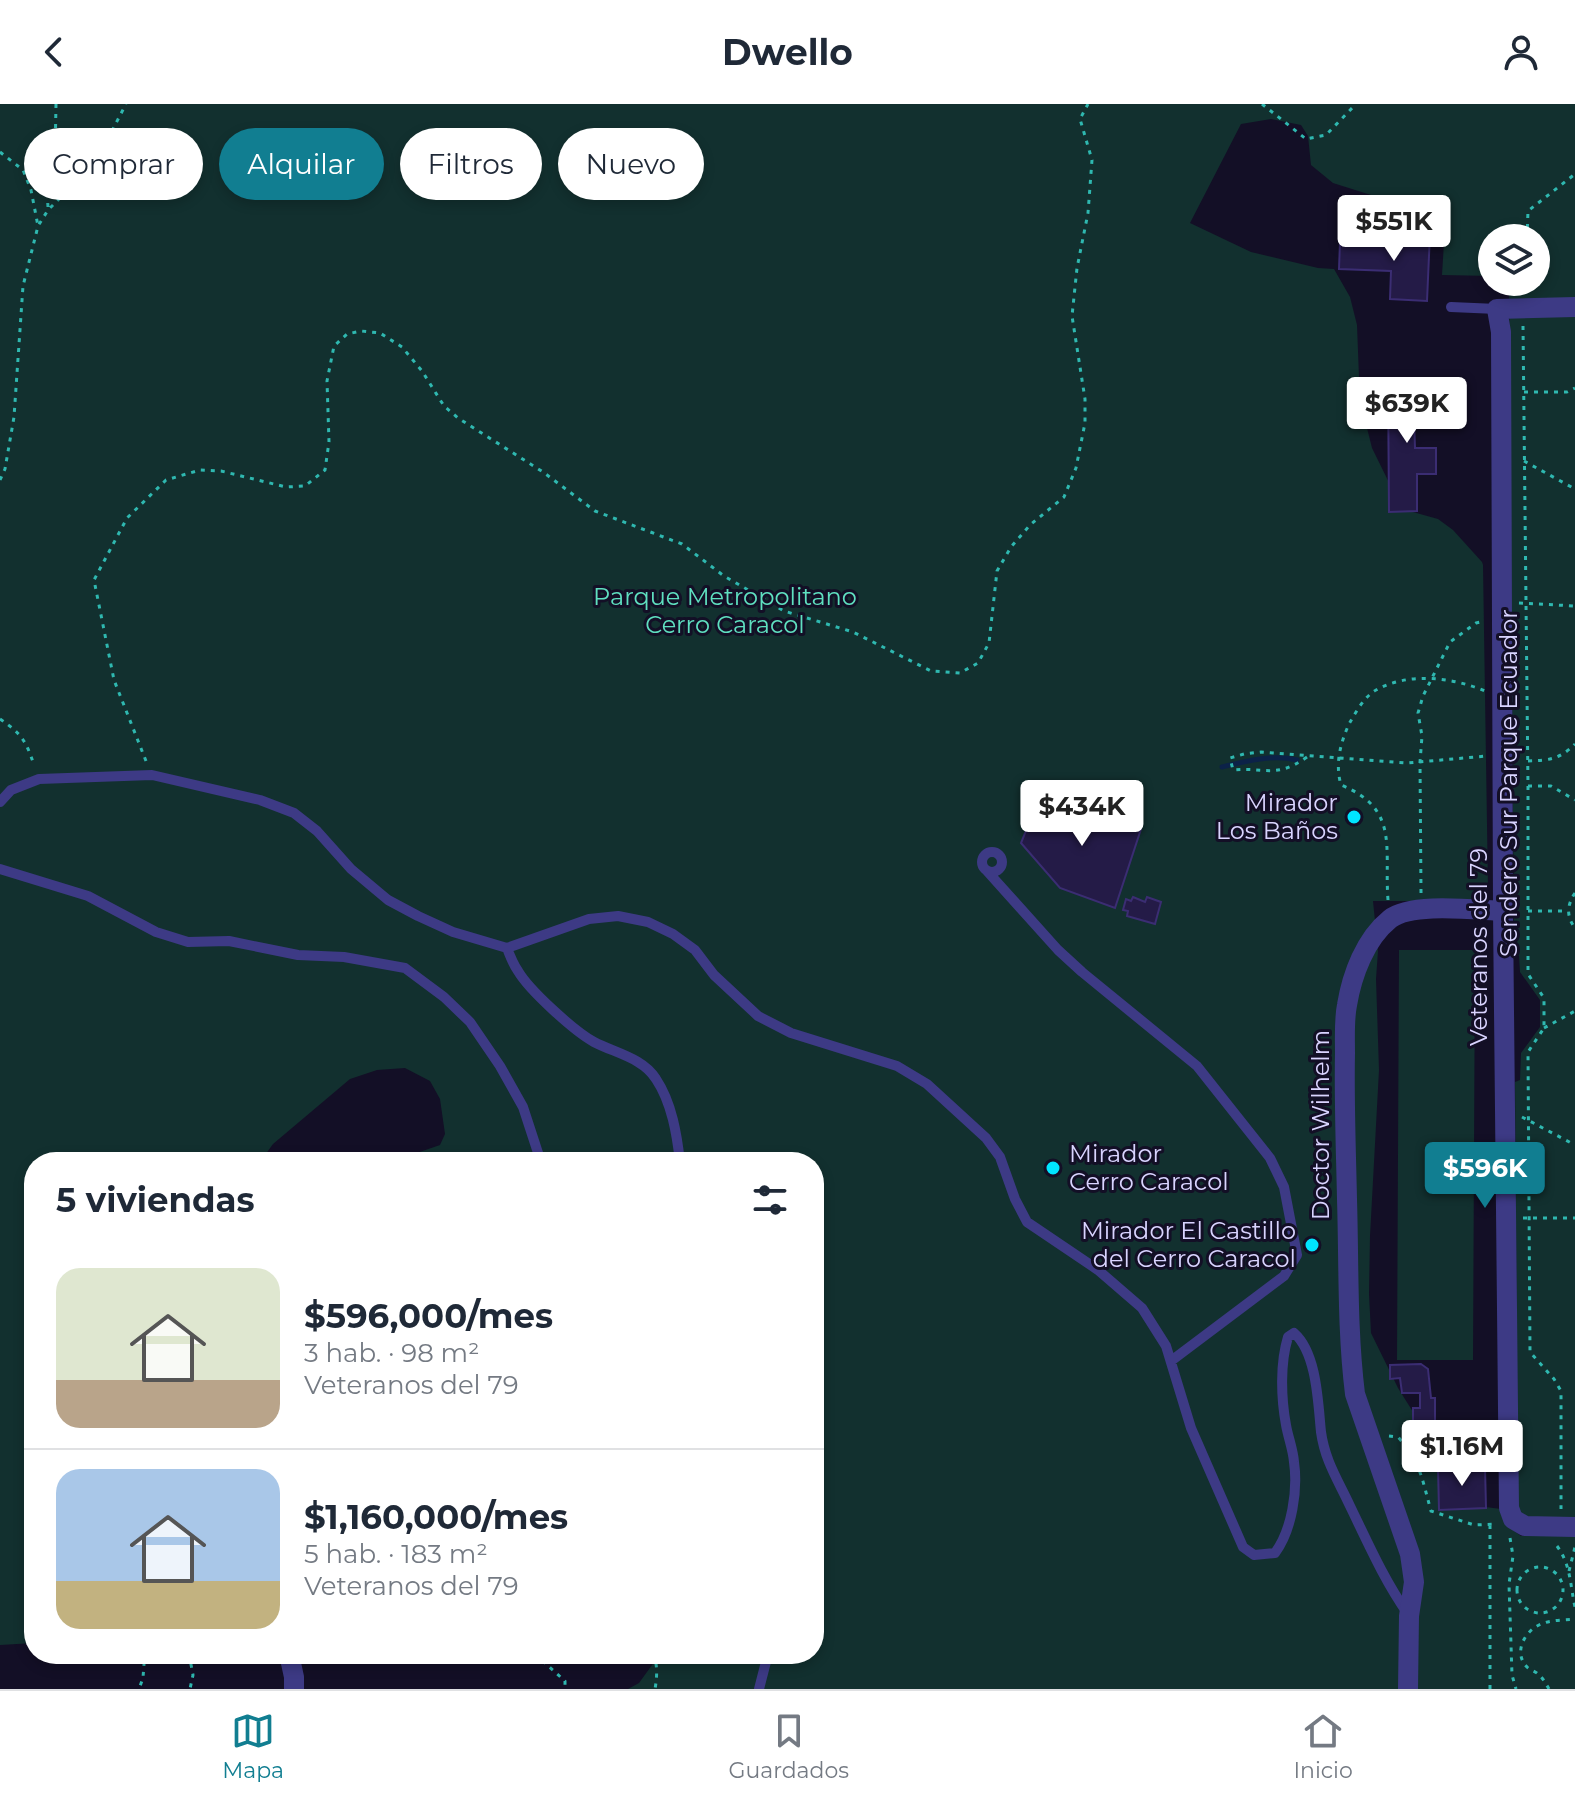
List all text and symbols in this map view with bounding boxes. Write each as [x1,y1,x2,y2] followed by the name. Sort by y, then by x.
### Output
[32,30,76,74] icon: back
[722,30,853,74] text: Dwello
[1499,30,1543,74] icon: person
[24,128,203,200] chip: Comprar
[219,128,384,200] chip: Alquilar
[400,128,542,200] chip: Filtros
[558,128,704,200] chip: Nuevo
[1338,195,1450,263] pin: $551K
[1356,205,1432,237] text: $551K
[1478,224,1550,296] map controls
[1478,224,1550,296] button: layers
[1351,377,1463,445] pin: $639K
[1365,387,1449,419] text: $639K
[593,582,857,639] park label: Parque Metropolitano Cerro Caracol
[1494,609,1523,957] street label: Sendero Sur Parque Ecuador
[1026,780,1138,848] pin: $434K
[1216,788,1338,845] place label: Mirador Los Baños
[1038,790,1126,822] text: $434K
[1345,808,1363,826] marker: Mirador Los Baños
[1464,848,1493,1046] street label: Veteranos del 79
[1306,1030,1335,1220] street label: Doctor Wilhelm
[1069,1139,1229,1196] place label: Mirador Cerro Caracol
[1429,1142,1541,1210] pin: $596K
[1443,1152,1527,1184] text: $596K
[1044,1159,1062,1177] marker: Mirador Cerro Caracol
[748,1178,792,1222] icon: filters
[56,1179,255,1221] text: 5 viviendas
[1081,1216,1296,1273] place label: Mirador El Castillo del Cerro Caracol
[1303,1236,1321,1254] marker: Mirador El Castillo del Cerro Caracol
[304,1295,553,1337] text: $596,000/mes
[120,1300,216,1396] icon: home
[304,1337,479,1369] text: 3 hab. · 98 m²
[304,1369,519,1401] text: Veteranos del 79
[1397,1420,1527,1488] pin: $1.16M
[1420,1430,1504,1462] text: $1.16M
[304,1496,568,1538] text: $1,160,000/mes
[120,1501,216,1597] icon: home
[304,1538,488,1570] text: 5 hab. · 183 m²
[304,1570,519,1602] text: Veteranos del 79
[222,1709,284,1784] tab: Mapa
[728,1709,849,1784] tab: Guardados
[1293,1709,1353,1784] tab: Inicio

